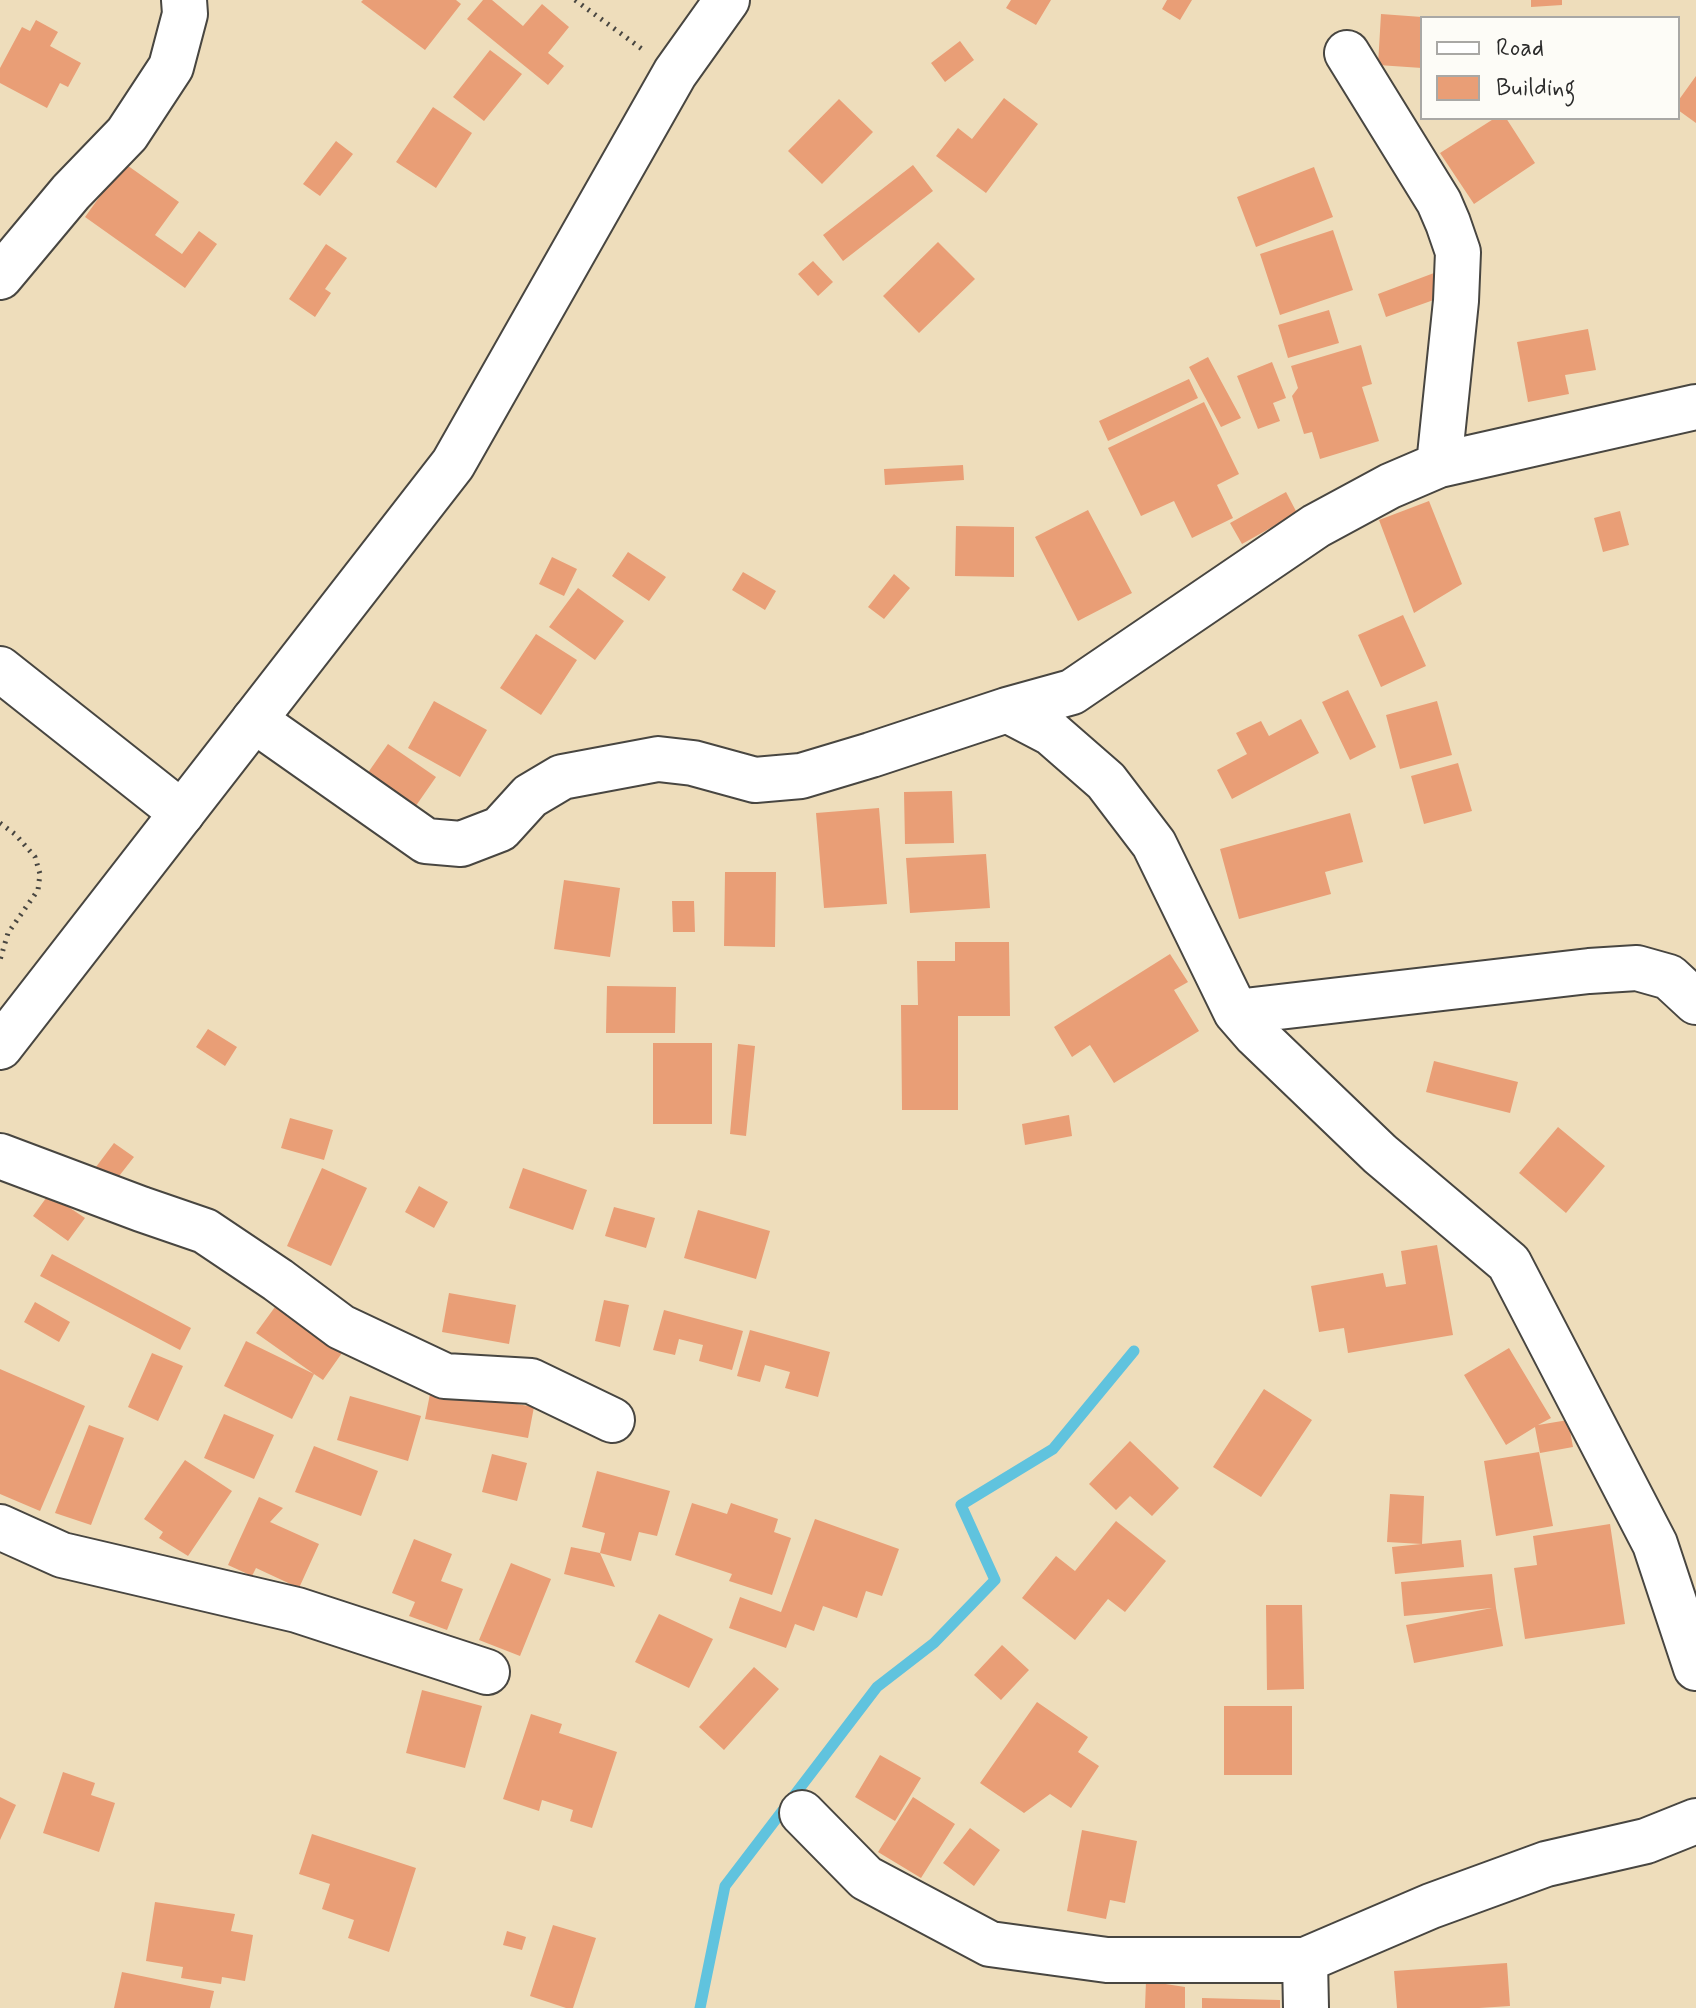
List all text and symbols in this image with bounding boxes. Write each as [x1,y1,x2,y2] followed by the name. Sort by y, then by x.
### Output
[1420,16,1680,120] legend
[1496,33,1544,64] text: Road
[1496,73,1576,104] text: Building

